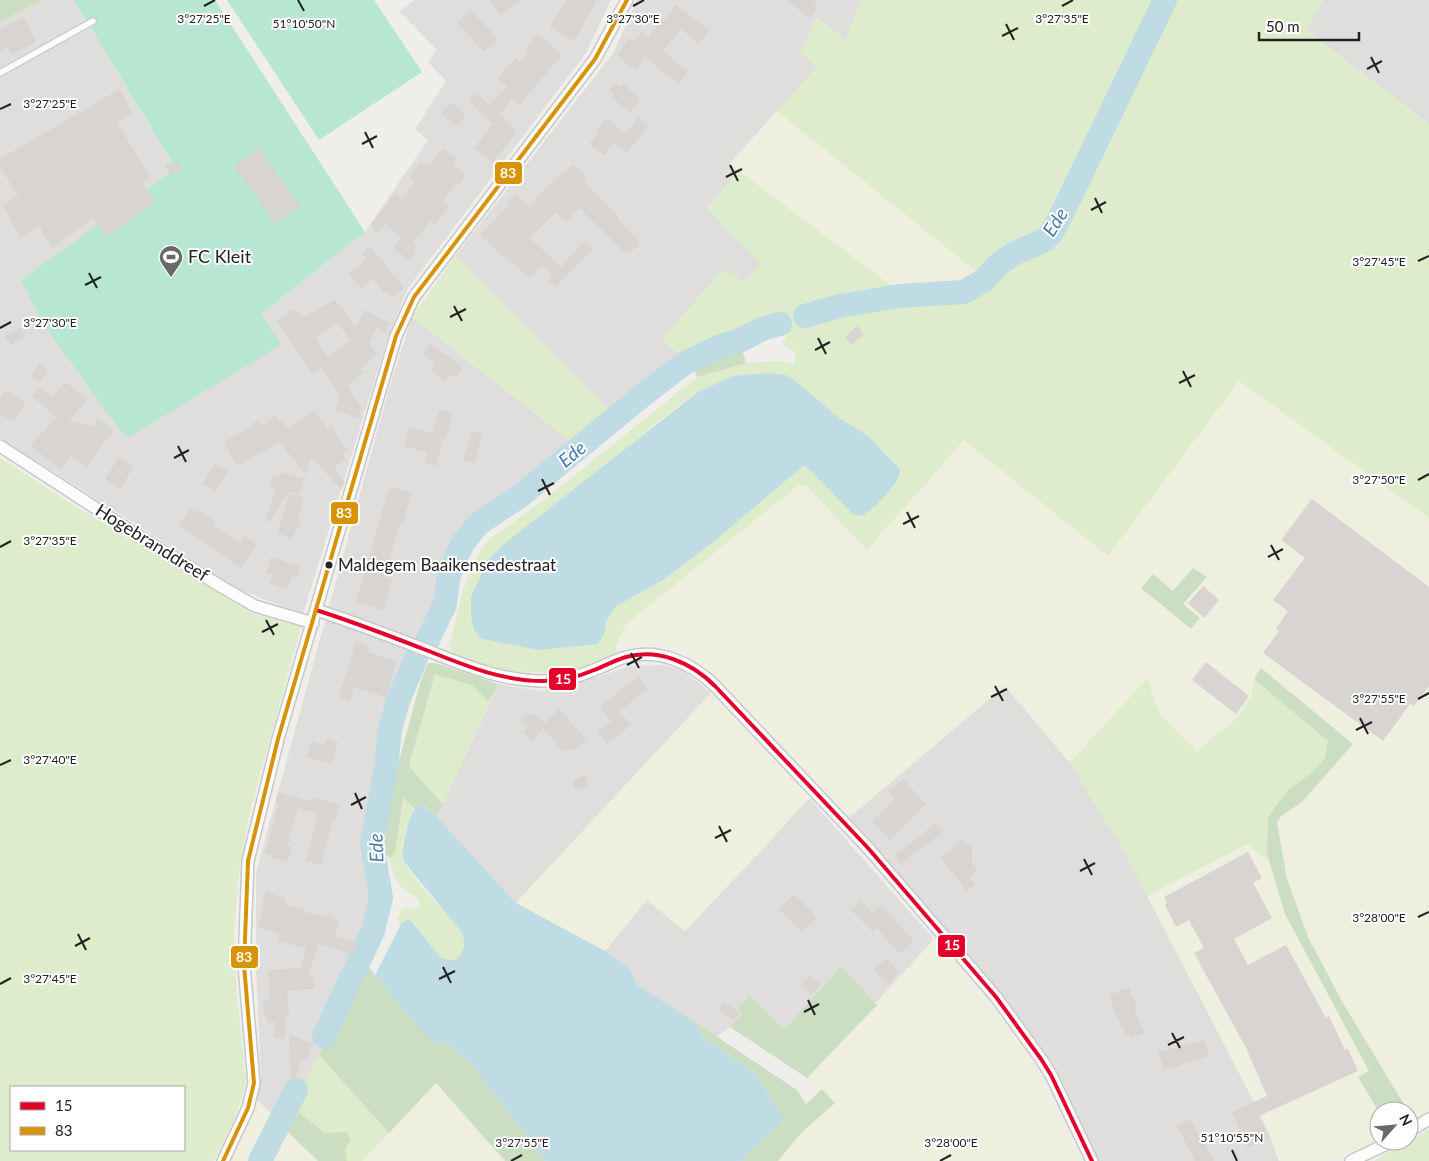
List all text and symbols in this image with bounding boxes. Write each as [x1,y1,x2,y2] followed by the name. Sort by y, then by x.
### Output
[1259,10,1359,42] scale bar
[177,11,231,26] text: 3°27'25"E
[606,11,660,26] text: 3°27'30"E
[1035,11,1089,26] text: 3°27'35"E
[273,16,335,31] text: 51°10'50"N
[1266,17,1300,35] text: 50 m
[23,96,77,111] text: 3°27'25"E
[494,161,523,185] line badge: 83
[500,164,516,181] text: 83
[1037,203,1072,240] water label: Ede
[158,244,184,278] sports icon: FC Kleit
[188,245,252,267] place label: FC Kleit
[1352,254,1406,269] text: 3°27'45"E
[23,315,77,330] text: 3°27'30"E
[553,436,590,472] water label: Ede
[1352,472,1406,487] text: 3°27'50"E
[92,499,214,586] street label: Hogebranddreef
[330,501,359,525] line badge: 83
[336,504,352,521] text: 83
[23,533,77,548] text: 3°27'35"E
[338,554,556,575] place label: Maldegem Baaikensedestraat
[324,560,334,570] marker: Maldegem Baaikensedestraat
[548,667,577,691] line badge: 15
[555,670,571,687] text: 15
[1352,691,1406,706] text: 3°27'55"E
[23,752,77,767] text: 3°27'40"E
[364,833,387,863] water label: Ede
[1352,910,1406,925] text: 3°28'00"E
[937,934,966,958] line badge: 15
[944,936,960,953] text: 15
[230,945,259,969] line badge: 83
[236,948,252,965] text: 83
[23,971,77,986] text: 3°27'45"E
[10,1086,185,1151] legend
[55,1096,72,1114] text: 15
[1369,1101,1419,1151] north arrow
[1396,1111,1416,1129] text: N
[55,1121,72,1139] text: 83
[1201,1130,1263,1145] text: 51°10'55"N
[495,1135,549,1150] text: 3°27'55"E
[924,1135,978,1150] text: 3°28'00"E

